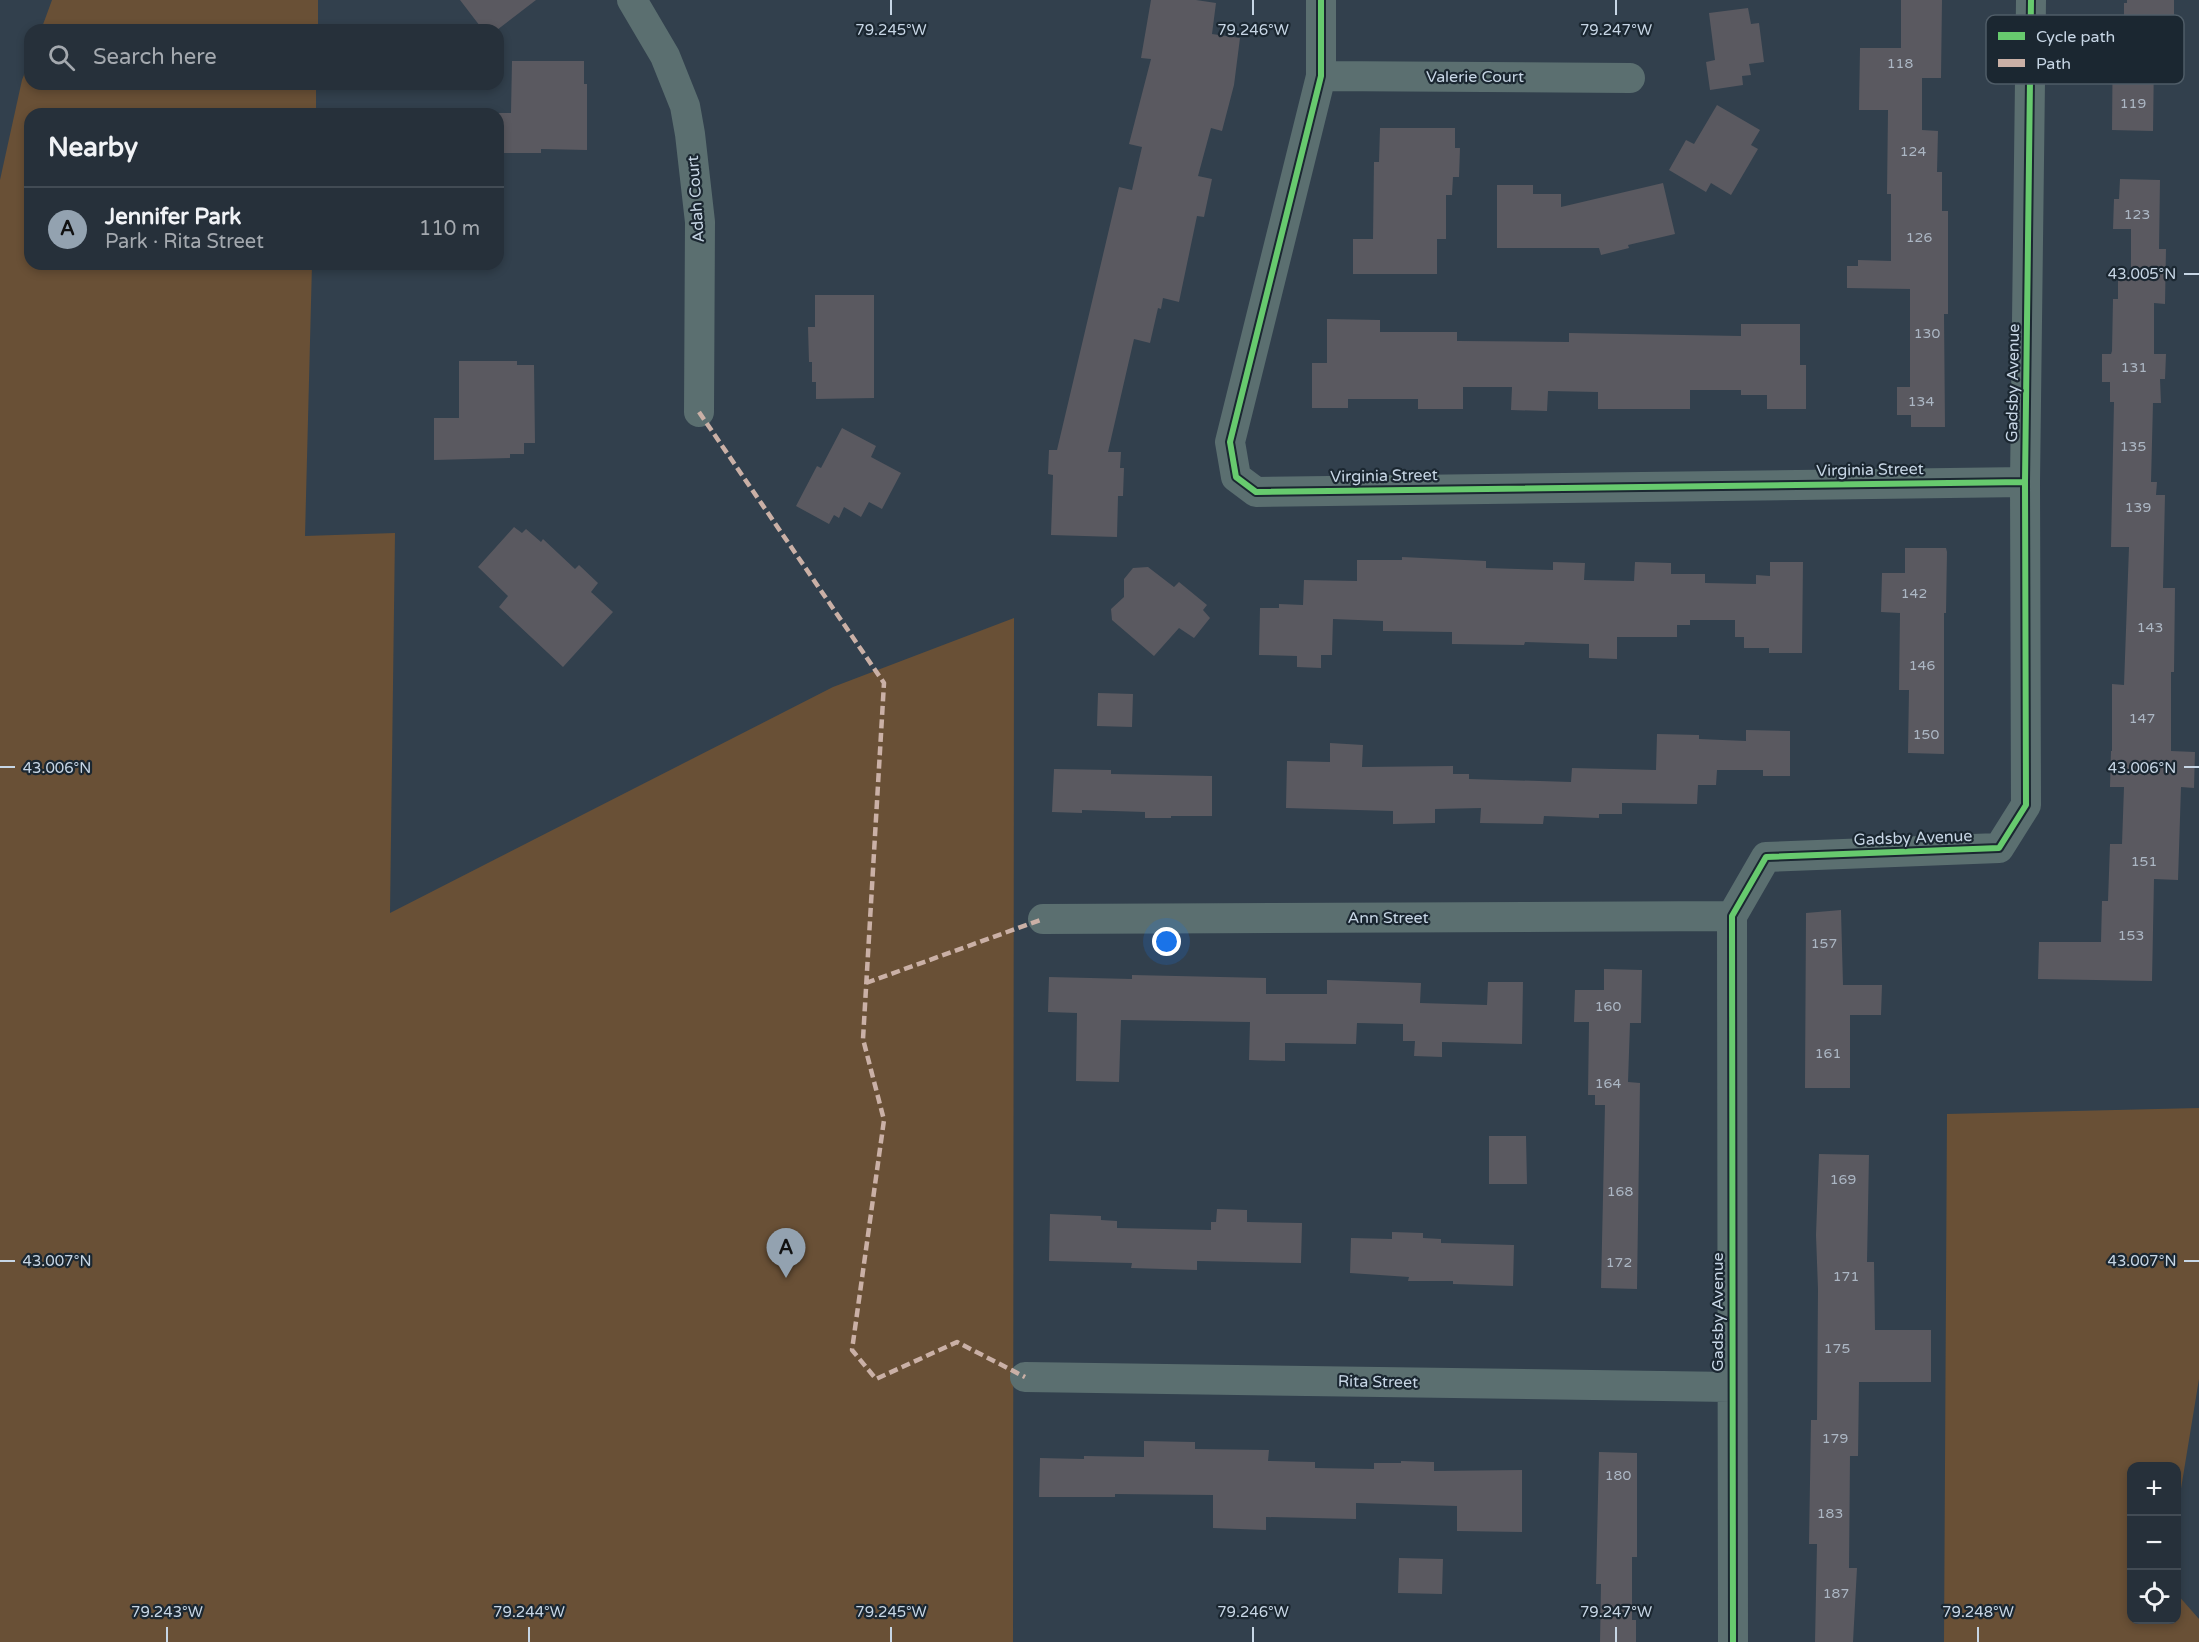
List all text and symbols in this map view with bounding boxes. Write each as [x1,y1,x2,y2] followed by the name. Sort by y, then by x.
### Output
[1986,15,2184,84] legend
[855,21,927,39] text: 79.245°W
[1217,21,1289,39] text: 79.246°W
[1580,21,1652,39] text: 79.247°W
[24,24,504,90] search box
[2036,27,2115,47] text: Cycle path
[45,41,78,74] icon: search
[93,44,217,70] text: Search here
[2036,54,2071,74] text: Path
[1887,55,1913,72] house number: 118
[1426,67,1524,87] street label: Valerie Court
[2120,95,2146,112] house number: 119
[48,132,138,163] text: Nearby
[1900,143,1926,160] house number: 124
[683,155,709,243] street label: Adah Court
[105,204,241,230] text: Jennifer Park
[2124,206,2150,223] house number: 123
[60,217,75,241] text: A
[419,217,480,241] text: 110 m
[1906,229,1932,246] house number: 126
[105,230,264,254] text: Park · Rita Street
[2108,265,2176,283] text: 43.005°N
[2002,323,2024,443] street label: Gadsby Avenue
[1914,325,1940,342] house number: 130
[2121,359,2147,376] house number: 131
[1908,393,1934,410] house number: 134
[2120,438,2146,455] house number: 135
[1816,459,1924,481] street label: Virginia Street
[1330,465,1438,487] street label: Virginia Street
[2125,499,2151,516] house number: 139
[1901,585,1927,602] house number: 142
[2137,619,2163,636] house number: 143
[1909,657,1935,674] house number: 146
[2129,710,2155,727] house number: 147
[1913,726,1939,743] house number: 150
[23,759,91,777] text: 43.006°N
[2108,759,2176,777] text: 43.006°N
[1853,826,1973,850] street label: Gadsby Avenue
[2131,853,2157,870] house number: 151
[1347,908,1429,928] street label: Ann Street
[1152,927,1181,956] your location
[2118,927,2144,944] house number: 153
[1811,935,1837,952] house number: 157
[1595,998,1621,1015] house number: 160
[1815,1045,1841,1062] house number: 161
[1595,1075,1621,1092] house number: 164
[1830,1171,1856,1188] house number: 169
[1607,1183,1633,1200] house number: 168
[766,1228,806,1278] pin: A
[22,1252,92,1270] text: 43.007°N
[2107,1252,2177,1270] text: 43.007°N
[1708,1253,1728,1371] street label: Gadsby Avenue
[1606,1254,1632,1271] house number: 172
[1833,1268,1859,1285] house number: 171
[1824,1340,1850,1357] house number: 175
[1338,1371,1418,1393] street label: Rita Street
[1822,1430,1848,1447] house number: 179
[2127,1462,2181,1624] map controls
[2127,1462,2181,1516] button: +
[1605,1467,1631,1484] house number: 180
[1817,1505,1843,1522] house number: 183
[2127,1516,2181,1570] button: −
[2127,1570,2181,1624] button: locate
[1823,1585,1849,1602] house number: 187
[131,1603,203,1621] text: 79.243°W
[493,1603,565,1621] text: 79.244°W
[855,1603,927,1621] text: 79.245°W
[1217,1603,1289,1621] text: 79.246°W
[1580,1603,1652,1621] text: 79.247°W
[1942,1603,2014,1621] text: 79.248°W

